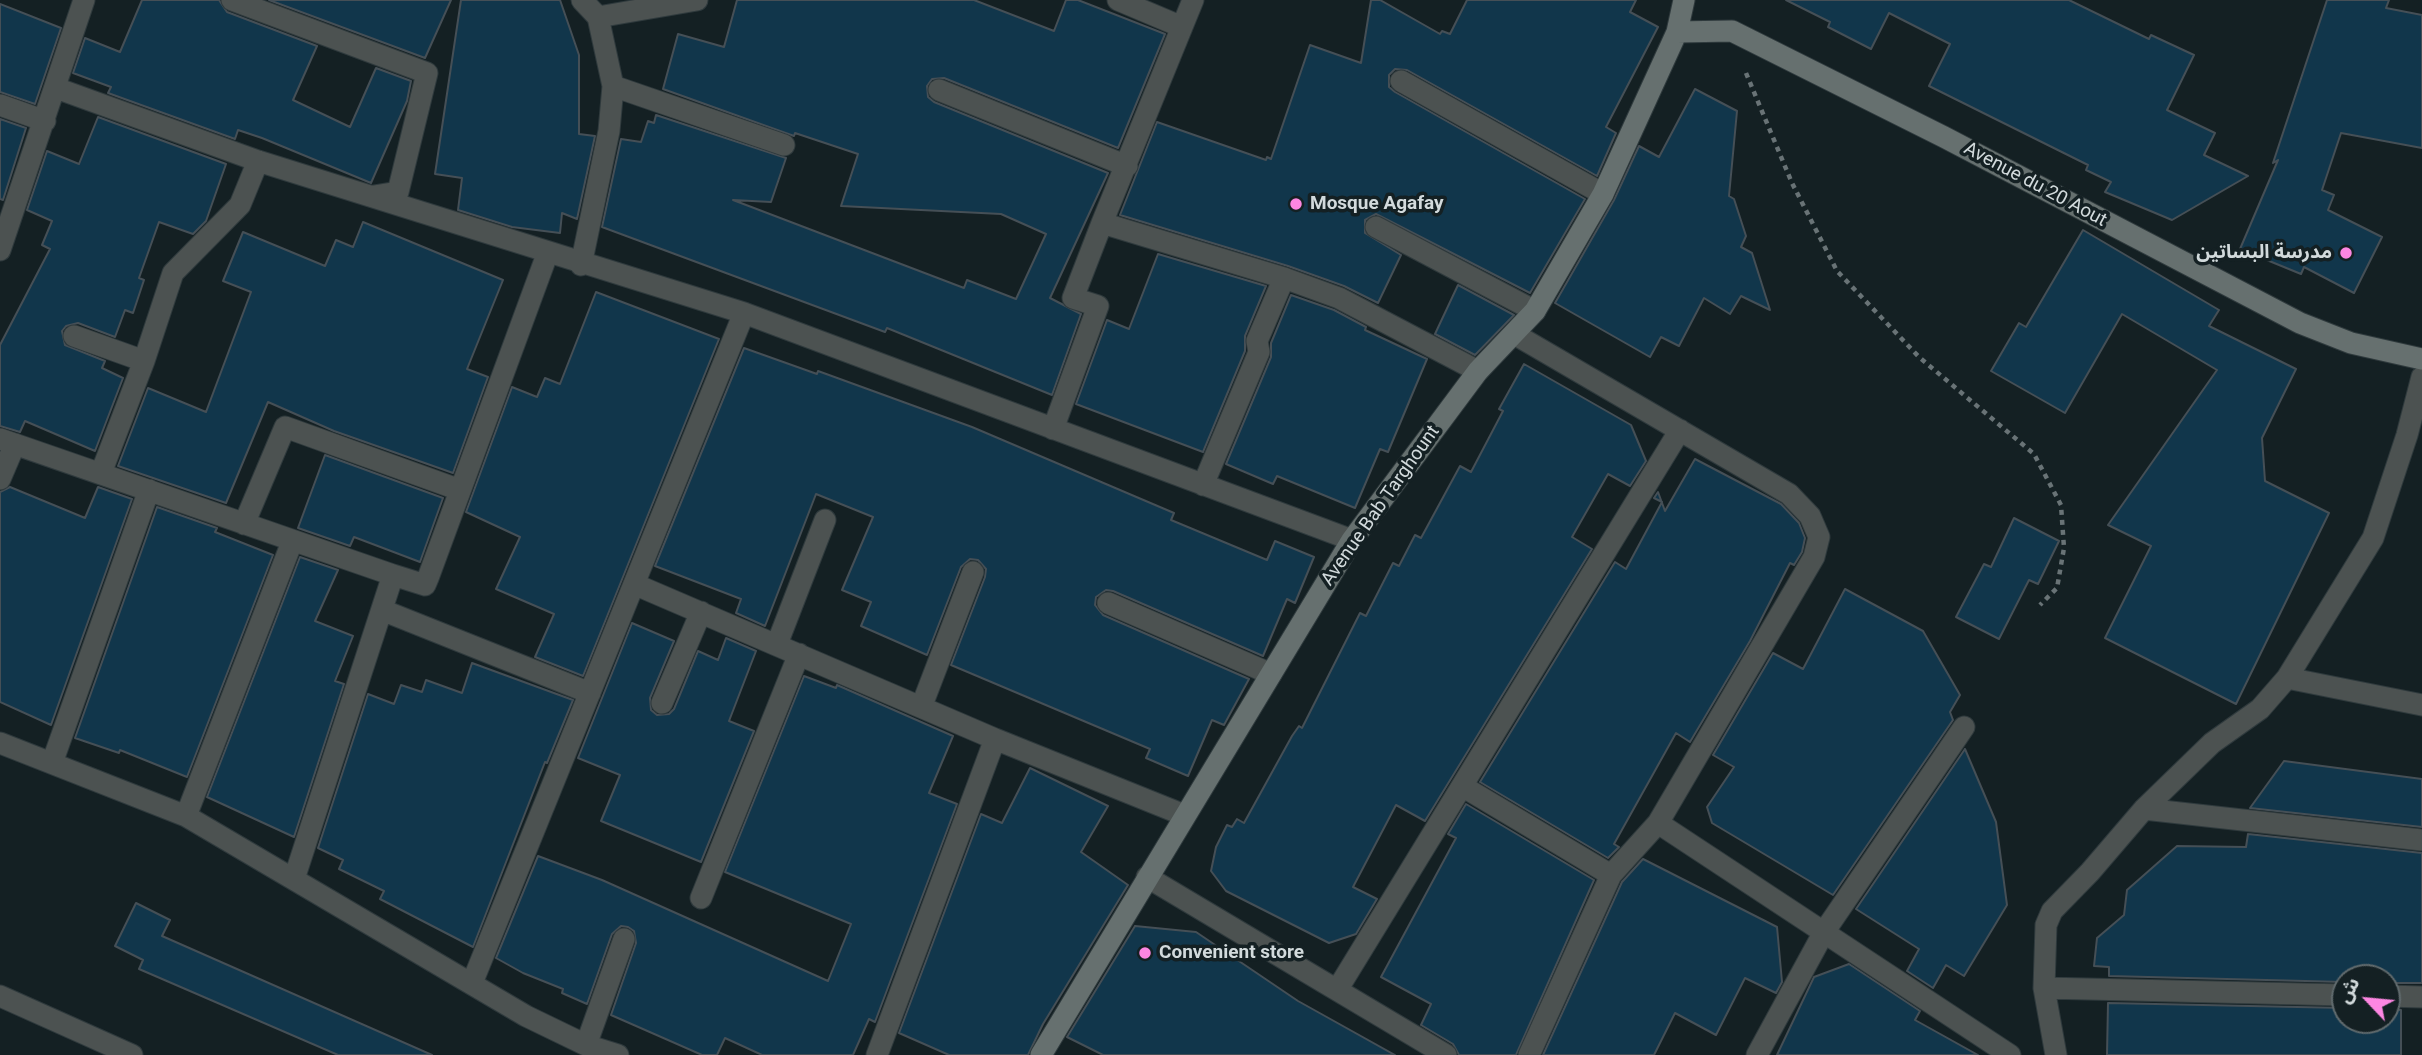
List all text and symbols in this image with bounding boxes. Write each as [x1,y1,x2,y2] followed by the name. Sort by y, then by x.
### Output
[1960,138,2110,232] street label: Avenue du 20 Aout
[1310,193,1444,215] place label: Mosque Agafay
[1288,196,1304,212] marker: Mosque Agafay
[2196,242,2332,264] place label: مدرسة البساتين
[2338,245,2354,261] marker: مدرسة البساتين
[1317,421,1445,591] street label: Avenue Bab Targhount
[1159,942,1304,964] place label: Convenient store
[1137,945,1153,961] marker: Convenient store
[2331,964,2401,1034] north arrow
[2332,974,2365,1007] text: ش

